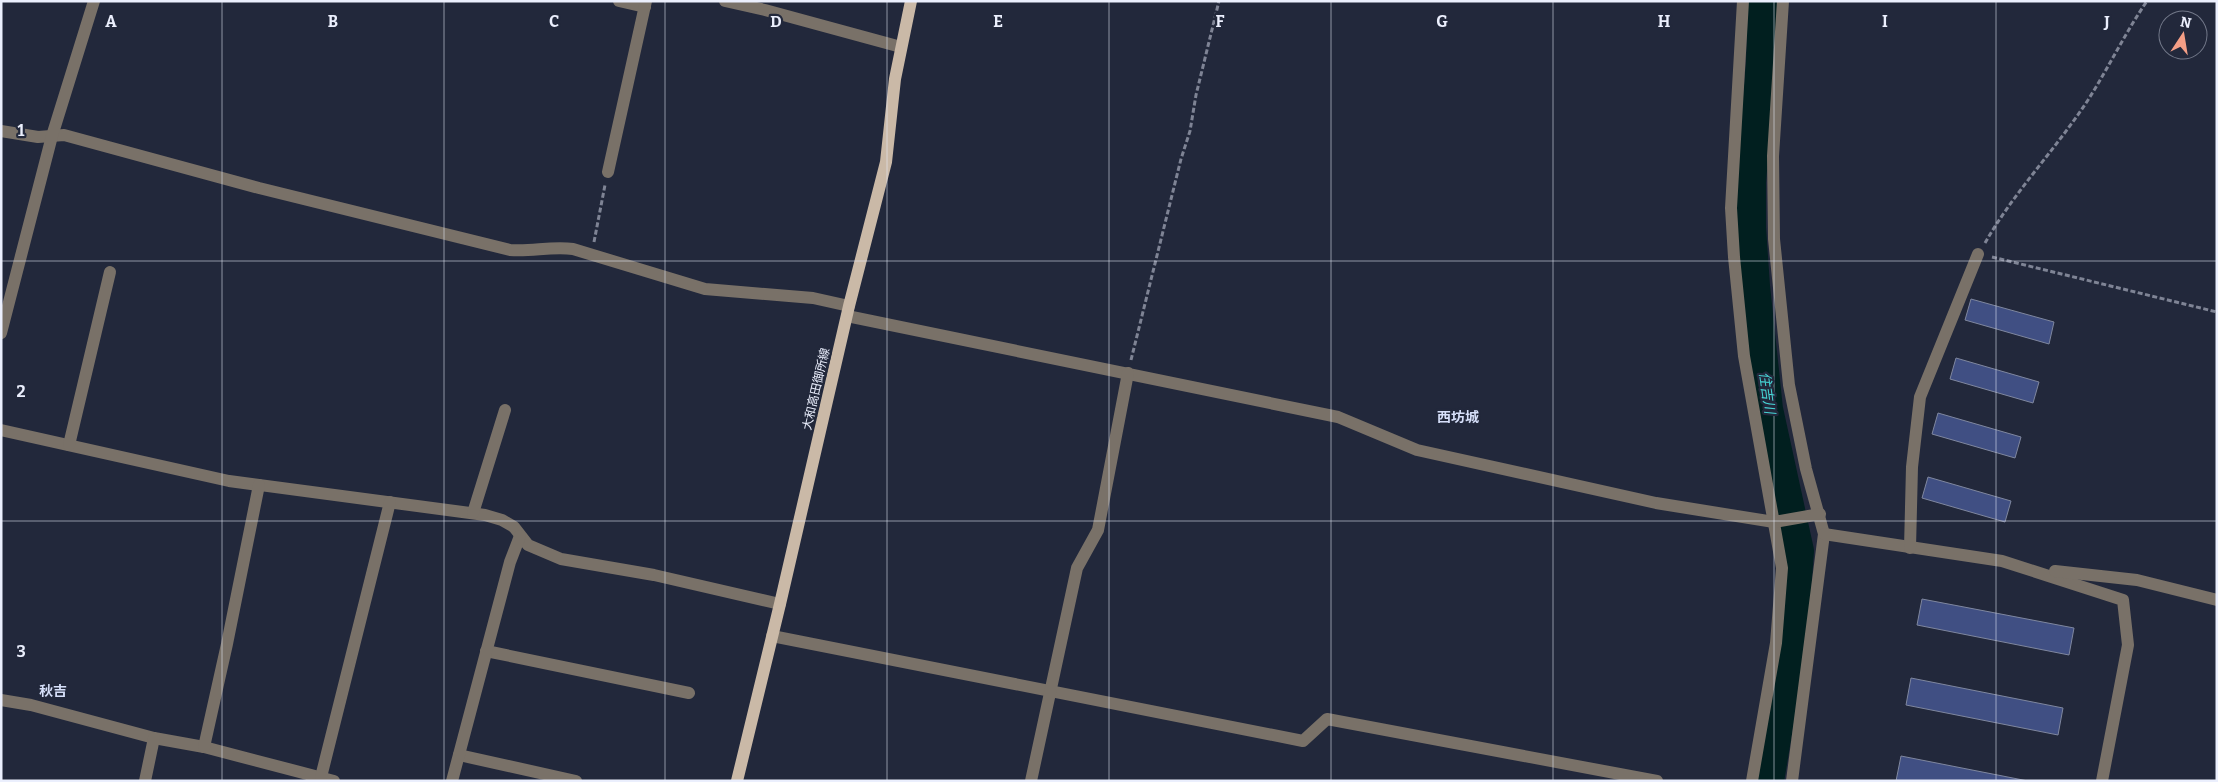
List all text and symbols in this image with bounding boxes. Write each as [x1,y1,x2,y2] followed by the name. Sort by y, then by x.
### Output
[2158,10,2208,60] north arrow
[105,12,117,31] text: A
[328,12,338,31] text: B
[549,12,559,31] text: C
[770,12,782,31] text: D
[993,12,1003,31] text: E
[1216,12,1225,31] text: F
[1436,12,1448,31] text: G
[1658,12,1671,31] text: H
[1882,12,1888,31] text: I
[2103,12,2110,31] text: J
[2179,13,2193,32] text: N
[18,121,25,140] text: 1
[800,346,832,432] street label: 大和高田御所線
[1756,371,1779,417] water label: 住吉川
[16,382,26,401] text: 2
[1437,409,1479,426] district label: 西坊城
[16,642,26,661] text: 3
[39,683,67,700] district label: 秋吉

